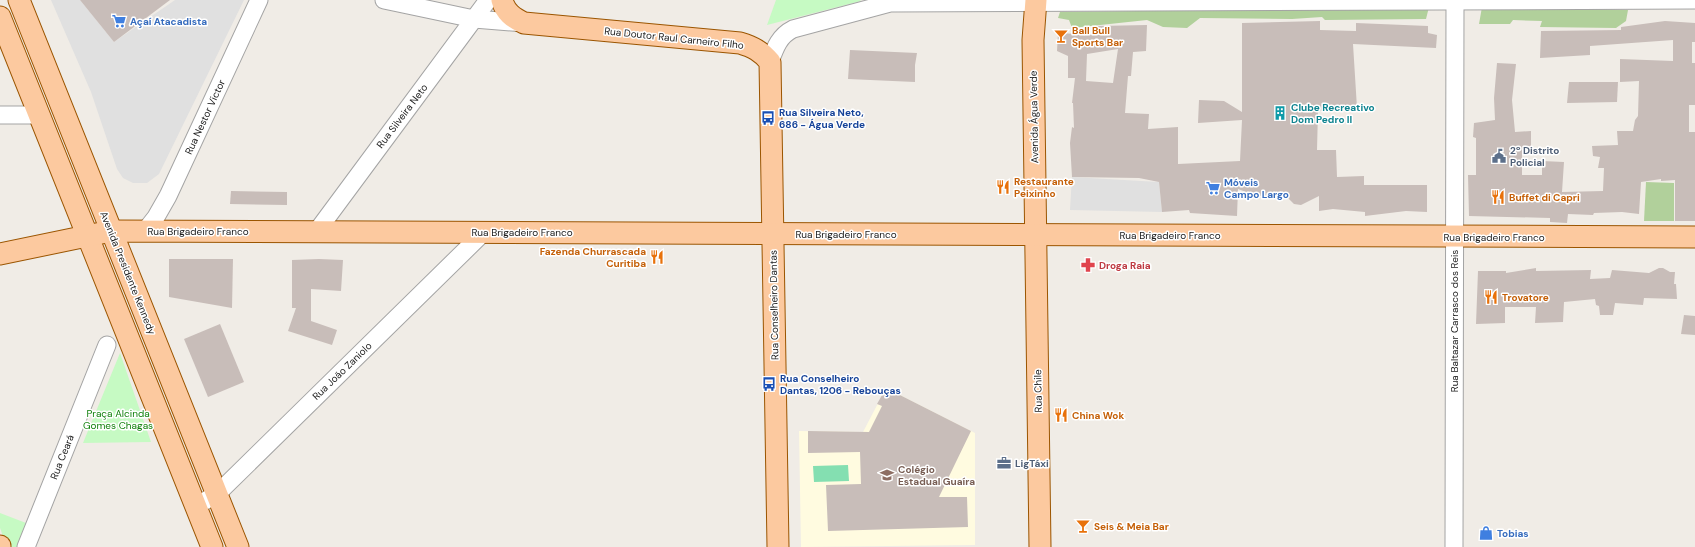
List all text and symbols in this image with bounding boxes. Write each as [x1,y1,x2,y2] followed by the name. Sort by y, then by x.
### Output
[111,13,127,29] supermarket icon: Açaí Atacadista
[130,15,207,28] place label: Açaí Atacadista
[604,24,744,52] street label: Rua Doutor Raul Carneiro Filho
[1072,24,1123,49] place label: Ball Bull Sports Bar
[1053,28,1069,44] bar icon: Ball Bull Sports Bar
[1027,70,1041,163] street label: Avenida Água Verde
[182,77,228,157] street label: Rua Nestor Victor
[374,81,430,151] street label: Rua Silveira Neto
[1291,101,1375,126] place label: Clube Recreativo Dom Pedro II
[1272,105,1288,121] building icon: Clube Recreativo Dom Pedro II
[779,106,865,131] place label: Rua Silveira Neto, 686 - Água Verde
[760,110,776,126] bus stop icon: Rua Silveira Neto, 686 - Água Verde
[1510,144,1559,169] place label: 2º Distrito Policial
[1491,148,1507,164] public building icon: 2º Distrito Policial
[1014,175,1074,200] place label: Restaurante Peixinho
[1224,176,1289,201] place label: Móveis Campo Largo
[995,179,1011,195] restaurant icon: Restaurante Peixinho
[1205,180,1221,196] supermarket icon: Móveis Campo Largo
[1490,189,1506,205] restaurant icon: Buffet di Capri
[1509,191,1580,204] place label: Buffet di Capri
[97,209,159,337] street label: Avenida Presidente Kennedy
[147,225,249,238] street label: Rua Brigadeiro Franco
[471,226,573,239] street label: Rua Brigadeiro Franco
[795,228,897,241] street label: Rua Brigadeiro Franco
[1119,229,1221,242] street label: Rua Brigadeiro Franco
[1443,231,1545,244] street label: Rua Brigadeiro Franco
[540,245,646,270] place label: Fazenda Churrascada Curitiba
[649,249,665,265] restaurant icon: Fazenda Churrascada Curitiba
[767,250,781,360] street label: Rua Conselheiro Dantas
[1448,250,1461,392] street label: Rua Baltazar Carrasco dos Reis
[1080,257,1096,273] pharmacy icon: Droga Raia
[1099,259,1151,272] place label: Droga Raia
[1483,289,1499,305] restaurant icon: Trovatore
[1502,291,1549,304] place label: Trovatore
[309,339,375,403] street label: Rua João Zaniolo
[1031,369,1045,413] street label: Rua Chile
[780,372,901,397] place label: Rua Conselheiro Dantas, 1206 - Rebouças
[761,376,777,392] bus stop icon: Rua Conselheiro Dantas, 1206 - Rebouças
[83,407,153,432] park label: Praça Alcinda Gomes Chagas
[1053,407,1069,423] restaurant icon: China Wok
[1072,409,1124,422] place label: China Wok
[47,433,77,481] street label: Rua Ceará
[996,455,1012,471] office icon: LigTáxi
[1015,457,1049,470] place label: LigTáxi
[898,463,975,488] place label: Colégio Estadual Guaíra
[879,467,895,483] school or university icon: Colégio Estadual Guaíra
[1075,518,1091,534] bar icon: Seis & Meia Bar
[1094,520,1169,533] place label: Seis & Meia Bar
[1478,525,1494,541] shop icon: Tobias
[1497,527,1529,540] place label: Tobias

